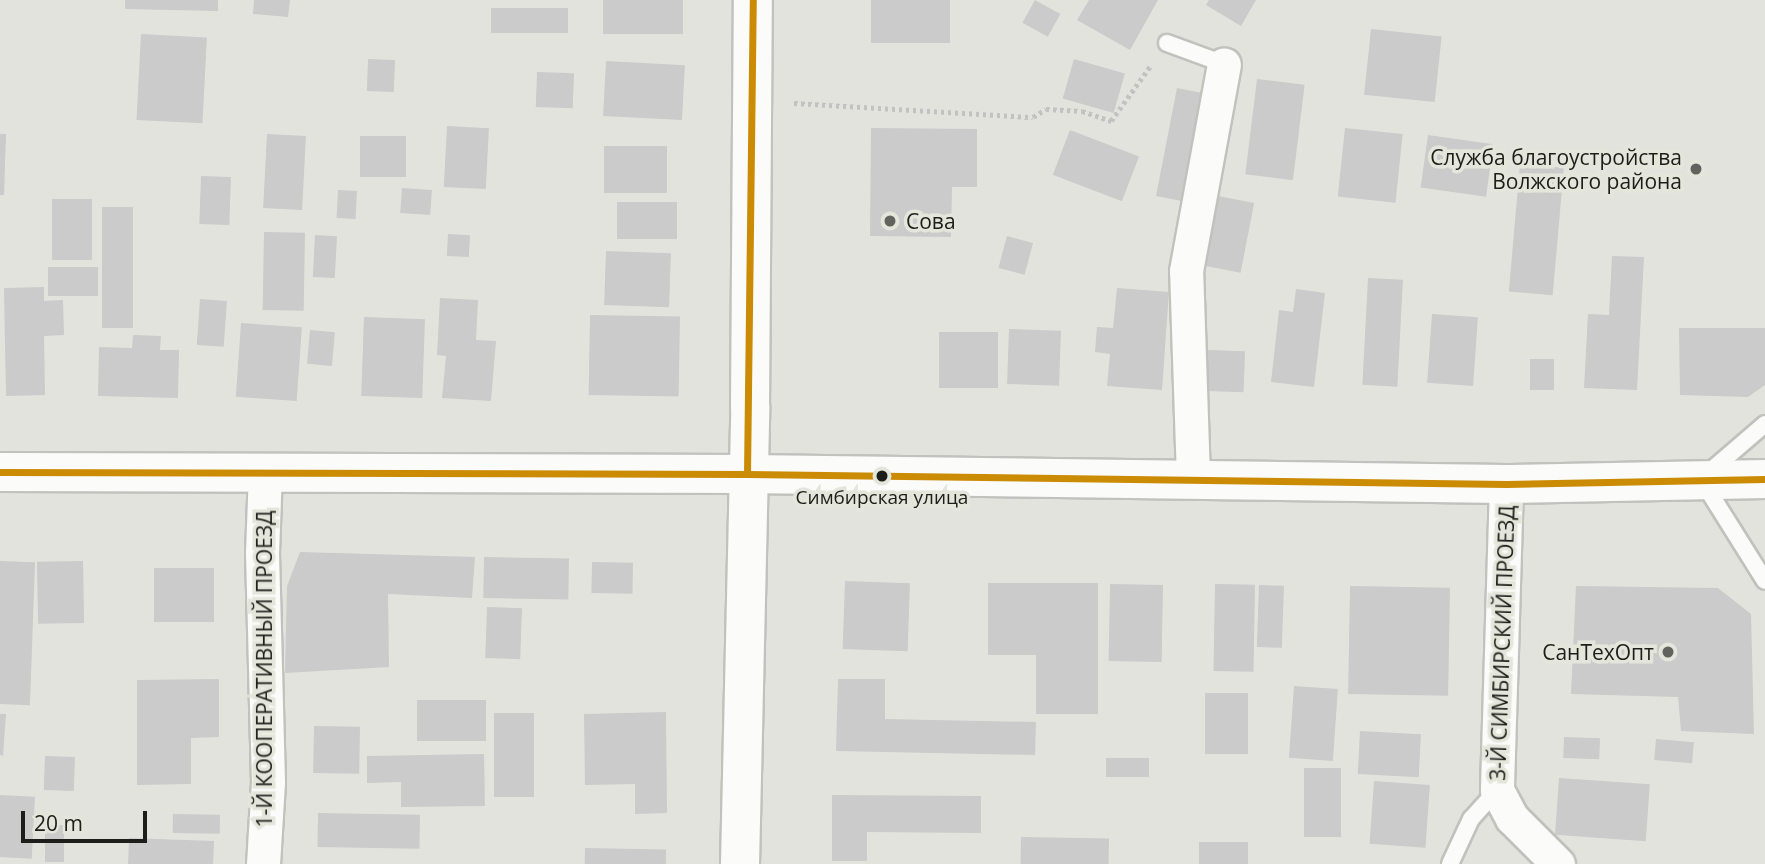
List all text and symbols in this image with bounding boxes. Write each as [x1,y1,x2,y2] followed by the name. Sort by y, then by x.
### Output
[1430,144,1682,194] place label: Служба благоустройства Волжского района
[1688,161,1704,177] marker: Служба благоустройства Волжского района
[906,208,956,234] place label: Сова
[880,211,900,231] marker: Сова
[875,469,889,483] marker: Симбирская улица
[796,487,968,509] place label: Симбирская улица
[1485,505,1519,781] street label: 3-Й СИМБИРСКИЙ ПРОЕЗД
[251,511,277,827] street label: 1-Й КООПЕРАТИВНЫЙ ПРОЕЗД
[1542,639,1654,665] place label: СанТехОпт
[1660,644,1676,660] marker: СанТехОпт
[24,798,150,842] scale bar
[34,809,83,837] text: 20 m

